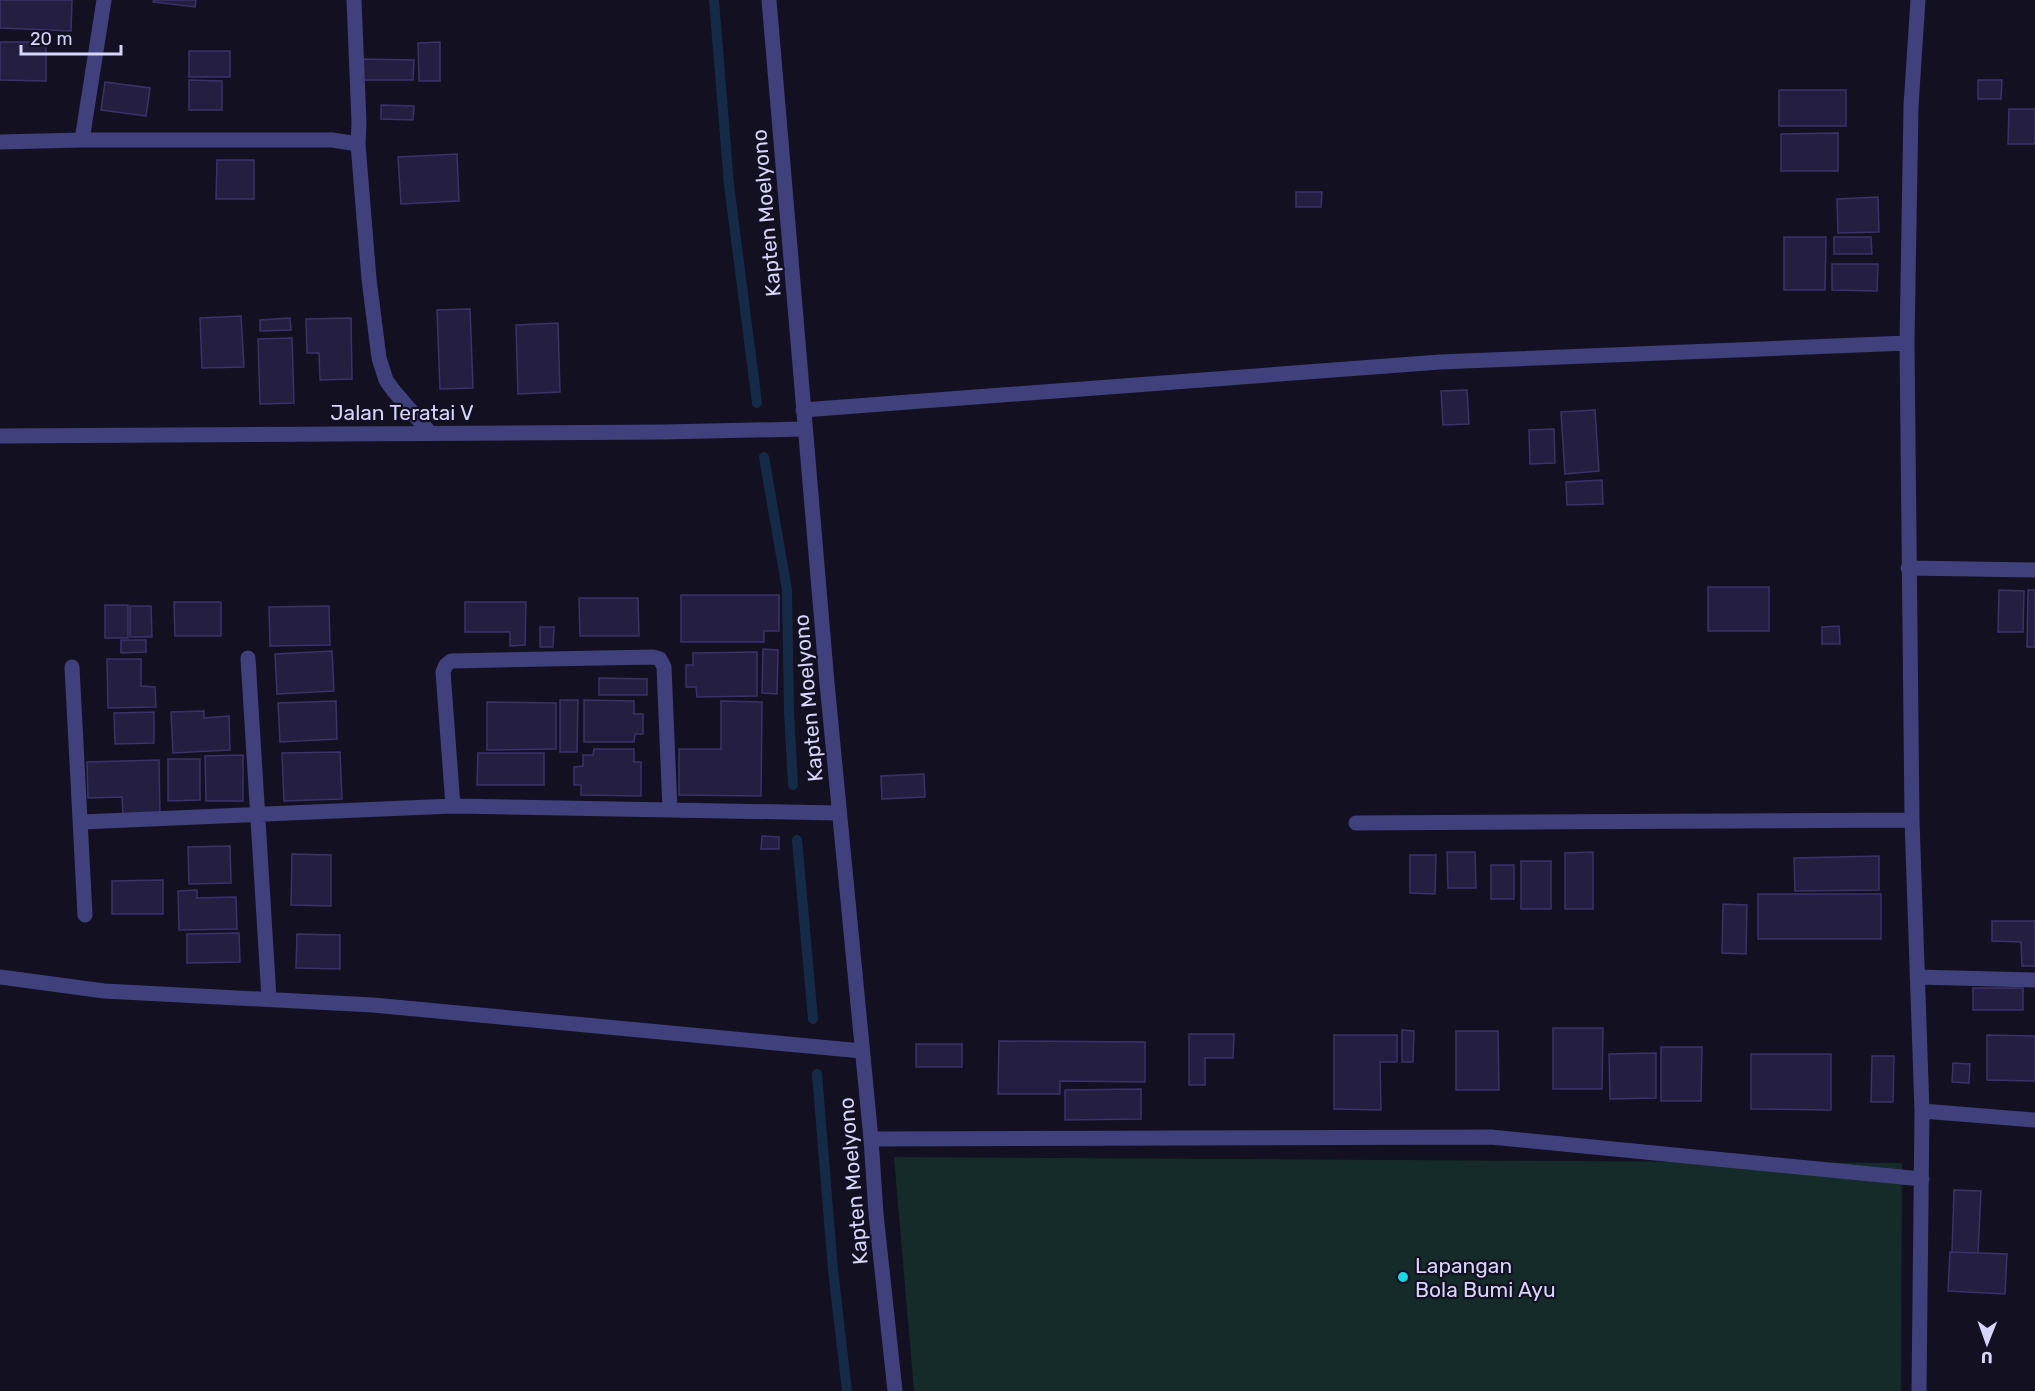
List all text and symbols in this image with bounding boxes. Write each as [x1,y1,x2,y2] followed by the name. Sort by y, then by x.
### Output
[21,18,122,56] scale bar
[30,28,72,50] text: 20 m
[746,128,786,298] street label: Kapten Moelyono
[330,400,474,425] street label: Jalan Teratai V
[788,613,828,783] street label: Kapten Moelyono
[833,1096,873,1266] street label: Kapten Moelyono
[1415,1253,1556,1302] place label: Lapangan Bola Bumi Ayu
[1396,1270,1410,1284] marker: Lapangan Bola Bumi Ayu
[1957,1313,2017,1373] north arrow
[1981,1348,1993,1367] text: U

